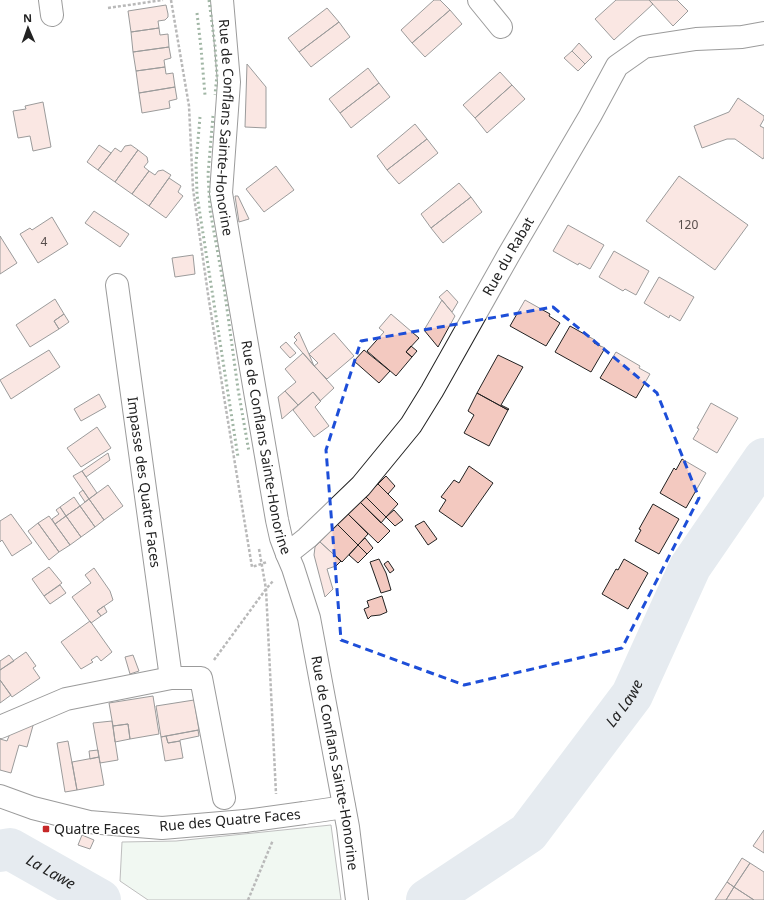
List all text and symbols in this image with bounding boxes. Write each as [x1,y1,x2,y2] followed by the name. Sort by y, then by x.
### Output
[8,8,48,48] north arrow
[23,10,32,25] text: N
[212,18,239,237] street label: Rue de Conflans Sainte-Honorine
[478,213,538,299] street label: Rue du Rabat
[678,216,698,233] house number: 120
[41,233,48,250] house number: 4
[237,339,296,557] street label: Rue de Conflans Sainte-Honorine
[123,395,166,569] street label: Impasse des Quatre Faces
[307,654,363,872] street label: Rue de Conflans Sainte-Honorine
[600,676,647,731] water label: La Lawe
[159,804,302,835] street label: Rue des Quatre Faces
[54,819,140,838] place label: Quatre Faces
[41,824,51,834] marker: Quatre Faces
[23,849,80,893] water label: La Lawe

